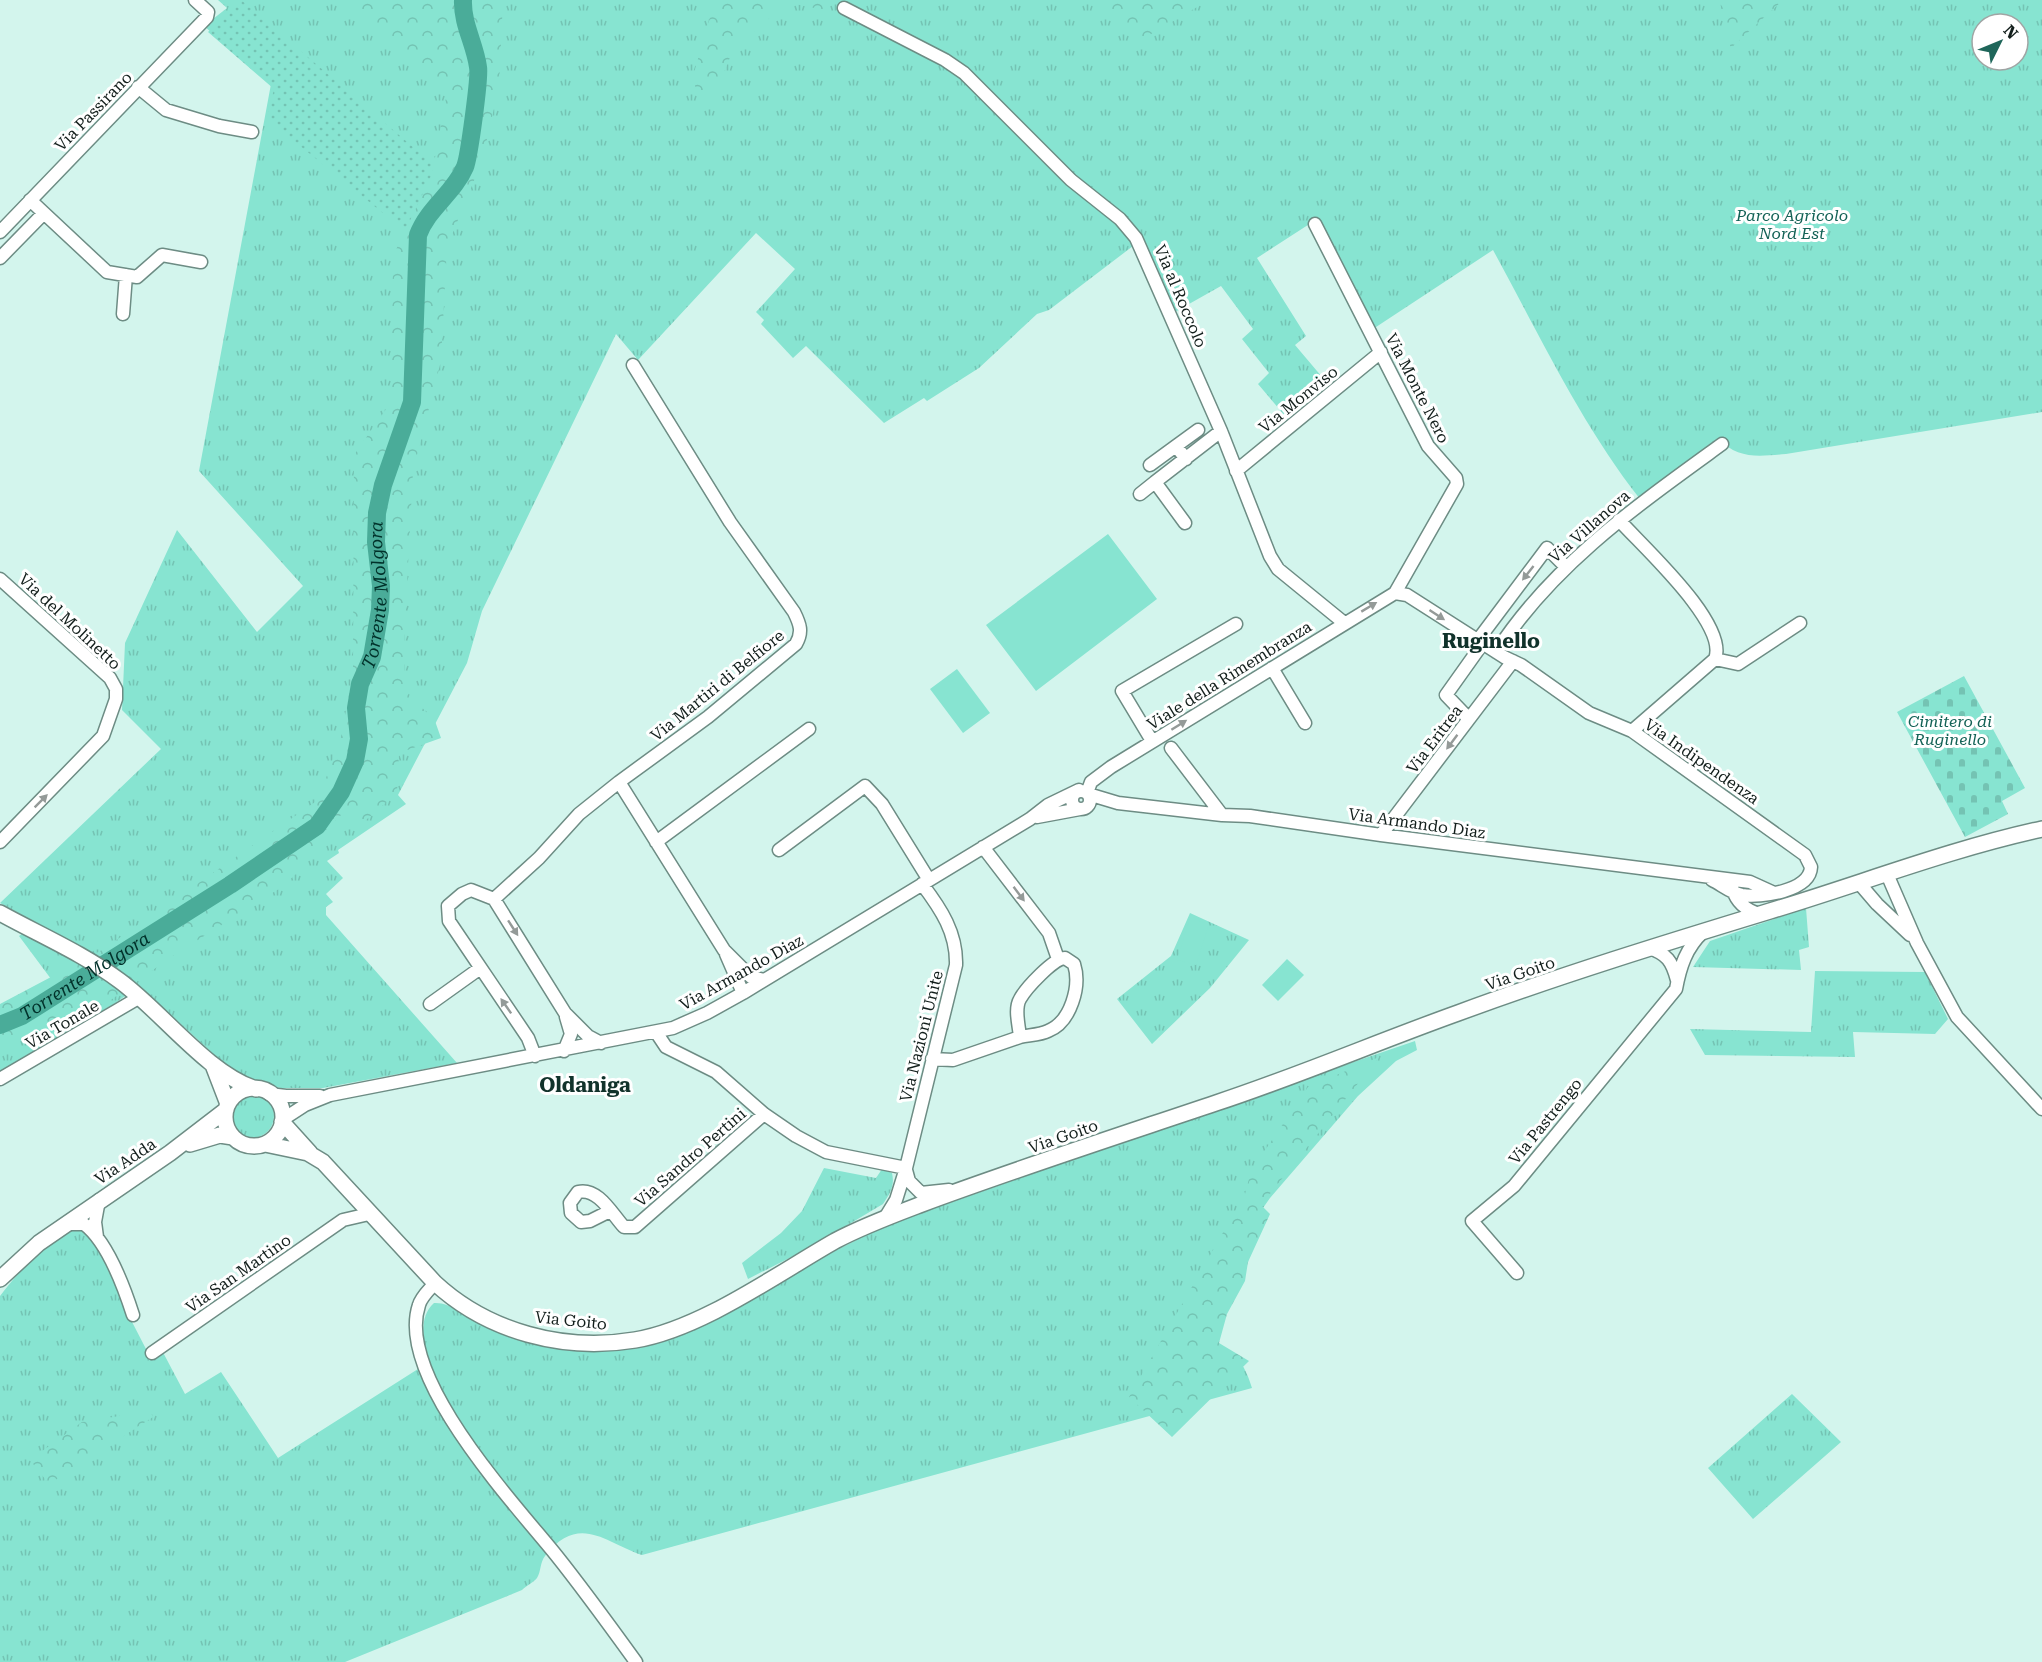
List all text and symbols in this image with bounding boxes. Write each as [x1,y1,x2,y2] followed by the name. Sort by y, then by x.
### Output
[1970,12,2030,72] north arrow
[1999,21,2022,43] text: N
[51,68,136,155] street label: Via Passirano
[1735,206,1848,243] park label: Parco Agricolo Nord Est
[1150,242,1211,351] street label: Via al Roccolo
[1382,330,1453,446] street label: Via Monte Nero
[1255,362,1342,437] street label: Via Monviso
[1545,486,1634,567] street label: Via Villanova
[357,521,392,672] water label: Torrente Molgora
[1521,565,1534,581] one-way arrow
[15,569,125,674] street label: Via del Molinetto
[1361,602,1377,613] one-way arrow
[1429,609,1445,620] one-way arrow
[1144,617,1315,734] street label: Viale della Rimembranza
[647,626,788,745] street label: Via Martiri di Belfiore
[1442,629,1540,653] district label: Ruginello
[1403,701,1466,777] street label: Via Eritrea
[1908,712,1992,749] park label: Cimitero di Ruginello
[1641,715,1763,808] street label: Via Indipendenza
[1171,719,1187,730] one-way arrow
[1446,733,1458,749] one-way arrow
[34,795,48,809] one-way arrow
[1347,804,1487,843] street label: Via Armando Diaz
[1012,886,1024,901] one-way arrow
[507,919,519,935] one-way arrow
[16,927,153,1025] water label: Torrente Molgora
[676,930,807,1014] street label: Via Armando Diaz
[1483,953,1558,994] street label: Via Goito
[896,968,947,1104] street label: Via Nazioni Unite
[22,996,102,1053] street label: Via Tonale
[500,999,512,1015] one-way arrow
[539,1073,631,1097] district label: Oldaniga
[1505,1074,1586,1168] street label: Via Pastrengo
[631,1104,750,1211] street label: Via Sandro Pertini
[1026,1116,1101,1157] street label: Via Goito
[91,1134,160,1189] street label: Via Adda
[182,1230,295,1317] street label: Via San Martino
[534,1307,608,1334] street label: Via Goito

